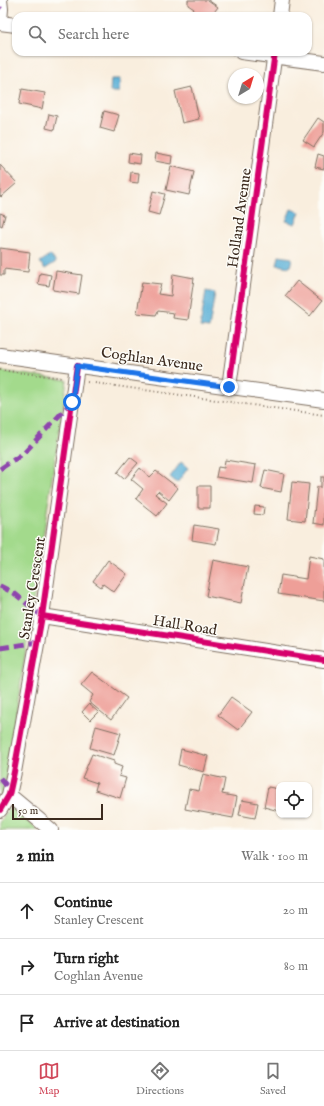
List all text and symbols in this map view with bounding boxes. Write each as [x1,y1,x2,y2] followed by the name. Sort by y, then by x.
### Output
[12,12,312,56] search box
[26,23,48,45] icon: search
[58,25,129,44] text: Search here
[228,68,264,104] north arrow
[223,167,256,269] street label: Holland Avenue
[100,343,204,376] street label: Coghlan Avenue
[220,378,238,396] route end
[63,393,81,411] route start
[15,535,50,641] street label: Stanley Crescent
[151,611,219,640] street label: Hall Road
[276,782,312,818] map controls
[276,782,312,818] button: locate
[12,802,103,821] scale bar
[18,804,38,818] text: 50 m
[16,846,54,867] text: 2 min
[241,848,308,865] text: Walk · 100 m
[54,893,112,912] text: Continue
[16,900,38,922] icon: ahead
[283,902,308,919] text: 20 m
[54,912,144,929] text: Stanley Crescent
[54,949,119,968] text: Turn right
[16,956,38,978] icon: right
[284,958,308,975] text: 80 m
[54,968,143,985] text: Coghlan Avenue
[16,1012,38,1034] icon: arrive
[54,1013,180,1032] text: Arrive at destination
[38,1060,60,1098] tab: Map
[136,1060,184,1098] tab: Directions
[260,1060,286,1098] tab: Saved

